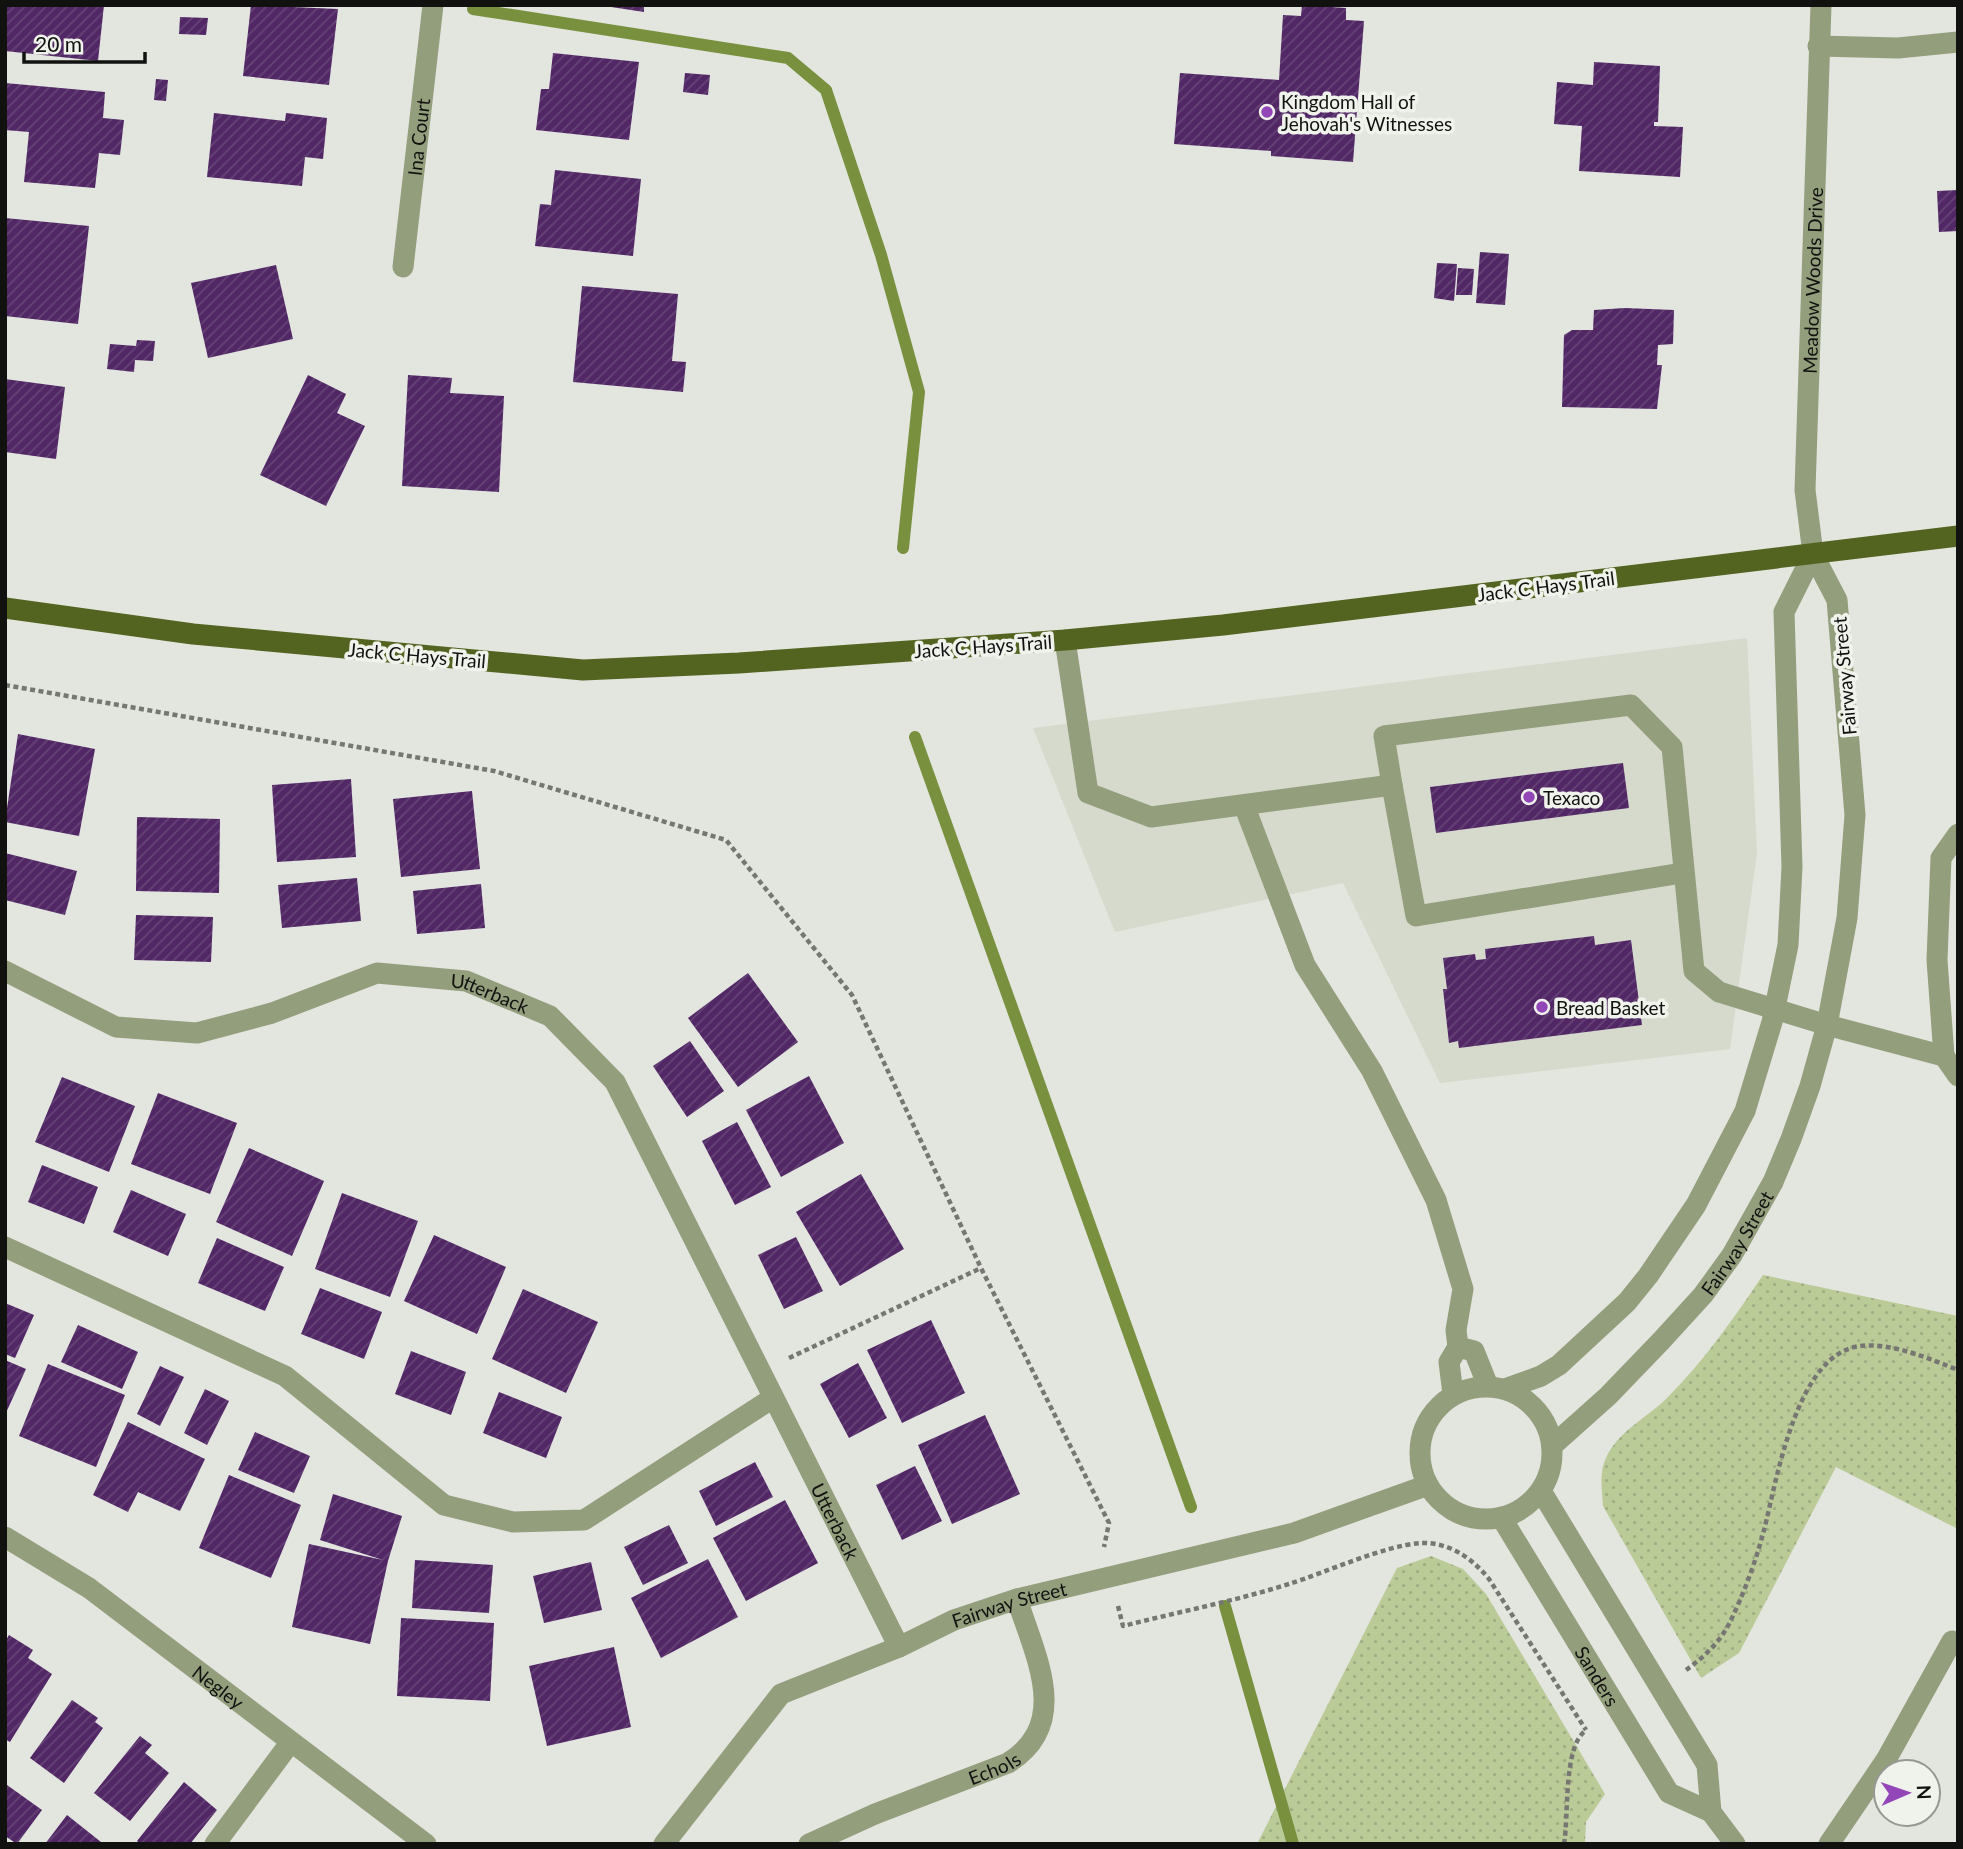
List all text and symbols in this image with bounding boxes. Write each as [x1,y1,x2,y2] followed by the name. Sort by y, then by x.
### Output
[24,21,145,65] scale bar
[35,31,82,56] text: 20 m
[1281,90,1452,135] place label: Kingdom Hall of Jehovah's Witnesses
[402,97,434,177] street label: Ina Court
[1259,104,1275,120] marker: Kingdom Hall of Jehovah's Witnesses
[1797,187,1826,374] street label: Meadow Woods Drive
[1476,566,1616,606] street label: Jack C Hays Trail
[1827,616,1861,736] street label: Fairway Street
[913,630,1053,662] street label: Jack C Hays Trail
[347,638,487,672] street label: Jack C Hays Trail
[1543,786,1600,809] place label: Texaco
[1521,789,1537,805] marker: Texaco
[450,968,533,1018] street label: Utterback
[1556,996,1665,1019] place label: Bread Basket
[1534,999,1550,1015] marker: Bread Basket
[1695,1186,1777,1299] street label: Fairway Street
[807,1479,865,1563] street label: Utterback
[949,1576,1069,1631] street label: Fairway Street
[1571,1642,1625,1710] street label: Sanders
[188,1660,249,1713] street label: Negley
[965,1747,1025,1789] street label: Echols
[1872,1758,1942,1828] north arrow
[1913,1785,1936,1800] text: N

